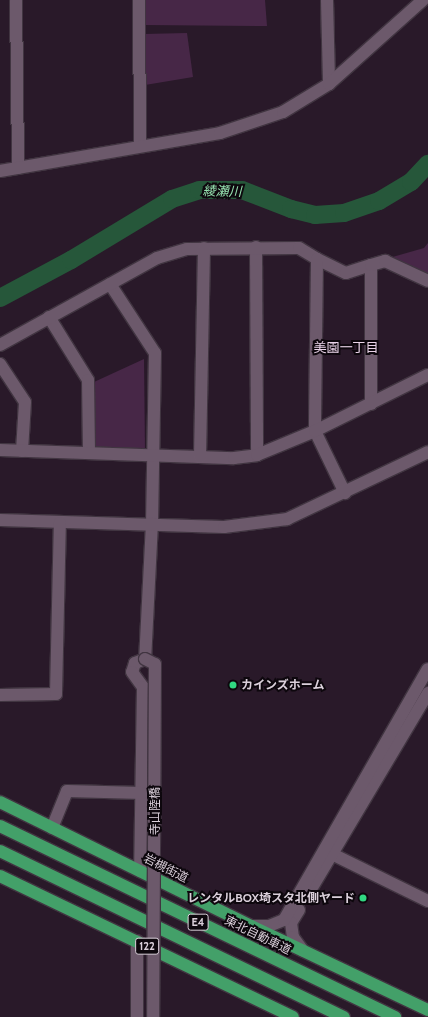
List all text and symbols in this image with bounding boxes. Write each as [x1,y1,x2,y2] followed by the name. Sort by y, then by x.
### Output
[202,183,242,199] water label: 綾瀬川
[314,339,378,355] district label: 美園一丁目
[241,678,325,692] place label: カインズホーム
[228,680,238,690] marker: カインズホーム
[148,787,162,835] street label: 寺山陸橋
[141,851,191,885] street label: 岩槻街道
[187,891,355,905] place label: レンタルBOX埼スタ北側ヤード
[358,893,368,903] marker: レンタルBOX埼スタ北側ヤード
[187,913,209,931] road number: E4
[222,913,294,957] street label: 東北自動車道
[135,937,159,955] road number: 122

